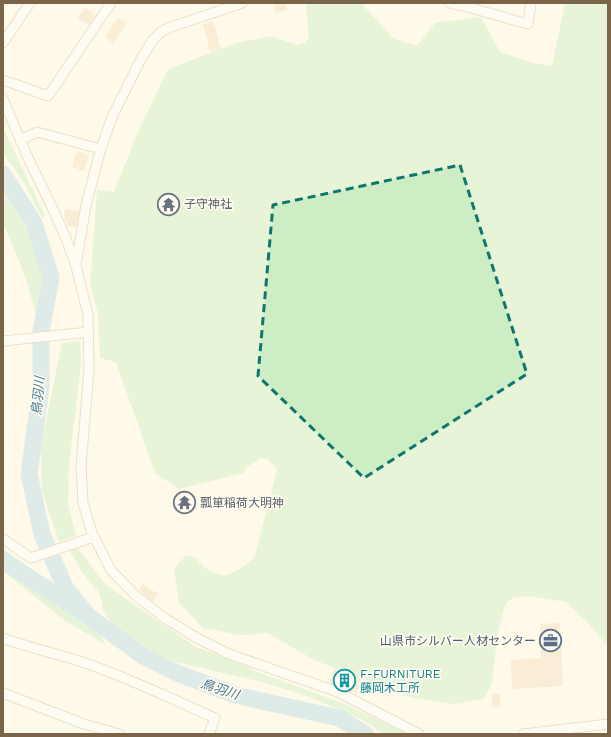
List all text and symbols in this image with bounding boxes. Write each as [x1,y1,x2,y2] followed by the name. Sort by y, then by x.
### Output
[156,191,182,217] temple icon: 子守神社
[184,197,232,211] place label: 子守神社
[29,374,47,416] water label: 鳥羽川
[171,490,197,516] temple icon: 瓢箪稲荷大明神
[200,496,284,510] place label: 瓢箪稲荷大明神
[538,628,564,654] office icon: 山県市シルバー人材センター
[380,634,536,648] place label: 山県市シルバー人材センター
[360,667,441,695] place label: F-FURNITURE 藤岡木工所
[332,668,358,694] building icon: F-FURNITURE 藤岡木工所
[199,676,243,703] water label: 鳥羽川

